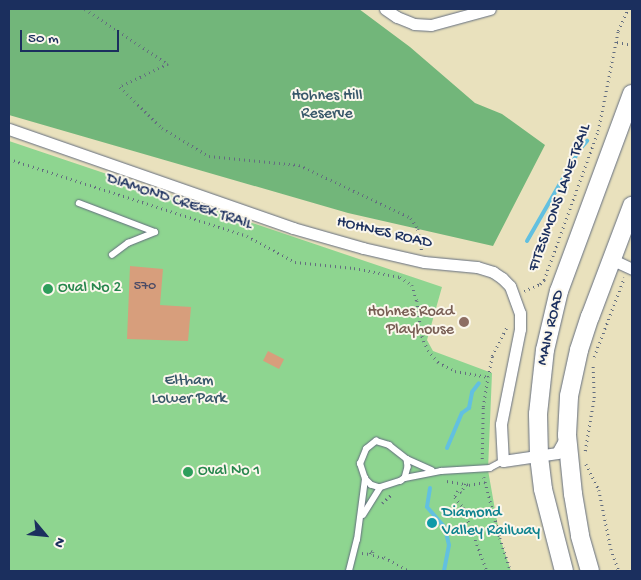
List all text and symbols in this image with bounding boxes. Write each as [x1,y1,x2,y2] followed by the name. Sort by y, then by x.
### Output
[22,20,121,52] scale bar
[28,30,59,48] text: 50 m
[291,87,363,125] park label: Hohnes Hill Reserve
[525,122,597,274] street label: FITZSIMONS LANE TRAIL
[104,170,254,236] street label: DIAMOND CREEK TRAIL
[334,214,434,254] street label: HOHNES ROAD
[58,279,121,299] place label: Oval No 2
[134,279,156,295] house number: 570
[42,283,54,295] marker: Oval No 2
[534,289,570,367] street label: MAIN ROAD
[367,303,454,341] place label: Hohnes Road Playhouse
[458,316,470,328] marker: Hohnes Road Playhouse
[152,372,226,410] park label: Eltham Lower Park
[198,462,260,482] place label: Oval No 1
[182,466,194,478] marker: Oval No 1
[442,504,540,542] place label: Diamond Valley Railway
[20,510,70,560] north arrow
[426,517,438,529] marker: Diamond Valley Railway
[49,534,68,550] text: N

